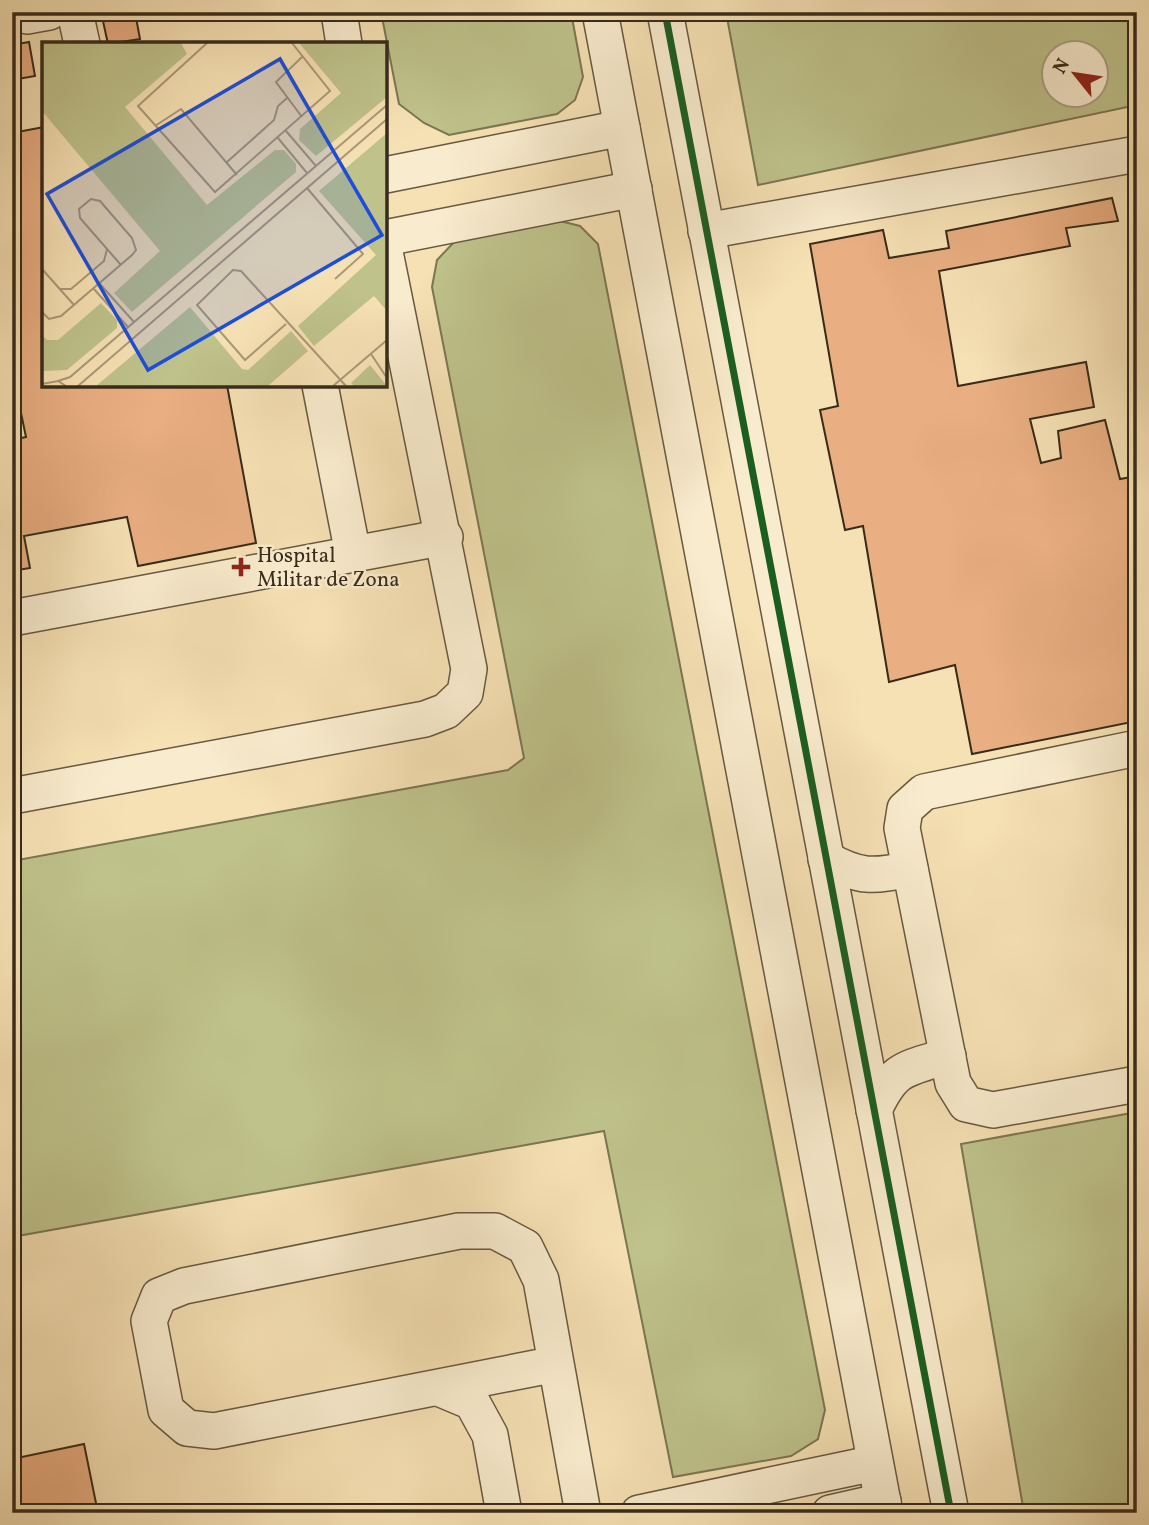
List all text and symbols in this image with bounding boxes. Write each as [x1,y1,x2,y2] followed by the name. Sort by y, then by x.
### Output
[1040,38,1110,108] north arrow
[42,42,387,387] inset map
[1047,54,1077,79] text: N
[257,542,400,595] place label: Hospital Militar de Zona
[231,557,251,577] marker: Hospital Militar de Zona

